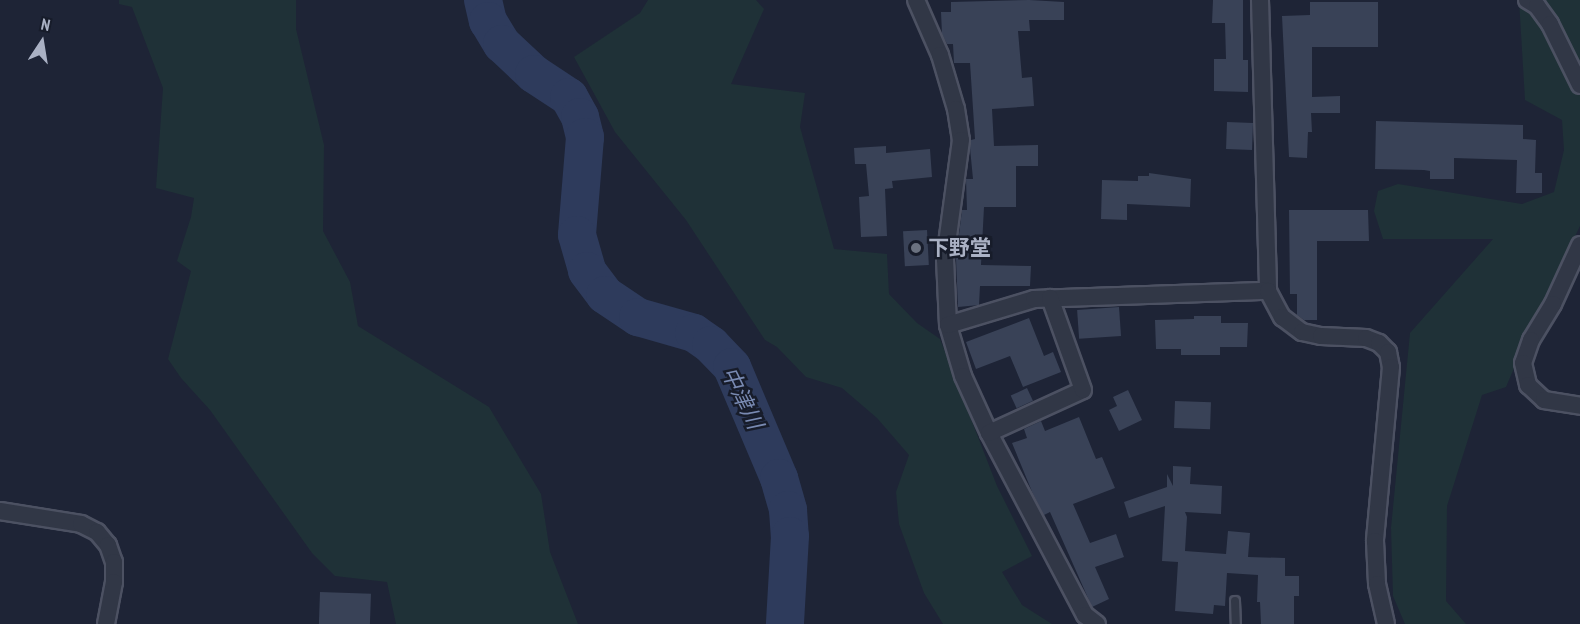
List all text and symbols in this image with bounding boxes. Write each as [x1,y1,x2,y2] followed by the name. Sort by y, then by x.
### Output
[12,12,72,72] north arrow
[39,14,52,35] text: N
[928,235,991,261] place label: 下野堂
[909,241,923,255] marker: 下野堂
[716,363,768,433] water label: 中津川

